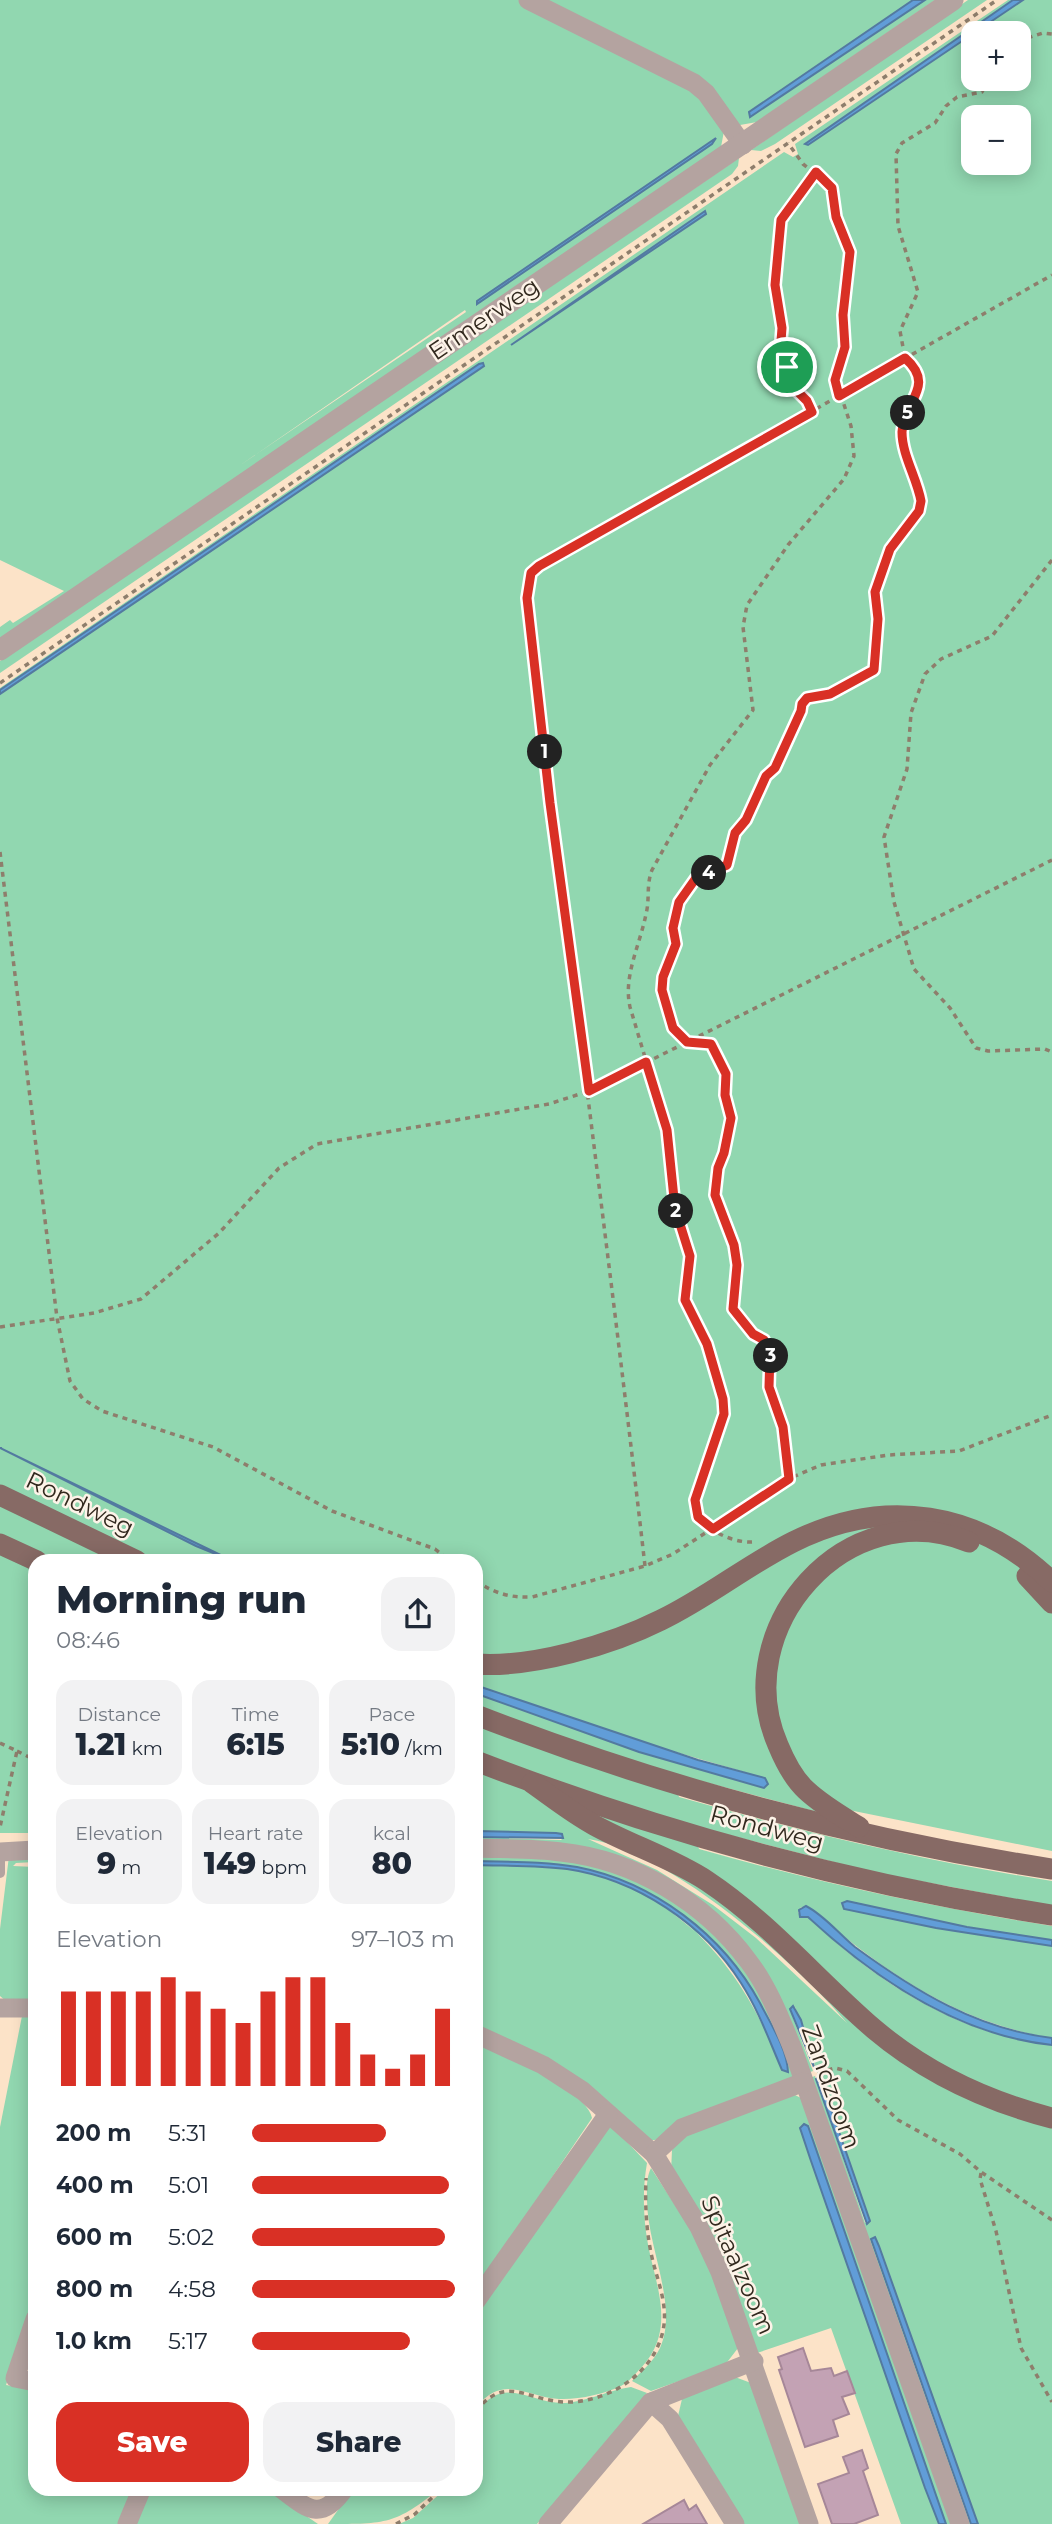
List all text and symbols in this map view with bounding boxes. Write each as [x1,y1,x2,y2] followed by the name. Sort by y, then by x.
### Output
[961,21,1031,175] map controls
[961,21,1031,91] button: +
[961,105,1031,175] button: −
[423,271,545,366] street label: Ermerweg
[757,337,817,397] pin
[768,348,806,386] icon: arrive
[890,396,926,430] pin: 5
[902,401,913,424] text: 5
[528,734,562,770] pin: 1
[541,740,548,763] text: 1
[692,856,726,890] pin: 4
[702,861,715,884] text: 4
[658,1194,694,1228] pin: 2
[670,1199,681,1222] text: 2
[754,1338,788,1374] pin: 3
[765,1344,776,1367] text: 3
[21,1465,139,1542] street label: Rondweg
[56,1576,307,1623] text: Morning run
[381,1577,455,1651] button: share
[56,1626,120,1654] text: 08:46
[77,1703,161,1726] text: Distance
[232,1703,279,1726] text: Time
[369,1703,415,1726] text: Pace
[75,1726,127,1763] text: 1.21
[226,1726,285,1763] text: 6:15
[341,1726,400,1763] text: 5:10
[127,1737,163,1760] text: km
[400,1737,443,1760] text: /km
[707,1798,827,1857] street label: Rondweg
[75,1822,163,1845] text: Elevation
[208,1822,303,1845] text: Heart rate
[373,1822,411,1845] text: kcal
[97,1845,116,1882] text: 9
[204,1845,256,1882] text: 149
[372,1845,412,1882] text: 80
[116,1856,141,1879] text: m
[256,1856,307,1879] text: bpm
[56,1925,162,1953] text: Elevation
[351,1925,455,1953] text: 97–103 m
[796,2021,867,2153] street label: Zandzoom
[56,2119,131,2147] text: 200 m
[168,2119,207,2147] text: 5:31
[56,2171,134,2199] text: 400 m
[168,2171,209,2199] text: 5:01
[695,2191,782,2339] street label: Spitaalzoom
[56,2223,133,2251] text: 600 m
[168,2223,214,2251] text: 5:02
[56,2275,133,2303] text: 800 m
[168,2275,216,2303] text: 4:58
[56,2327,132,2355] text: 1.0 km
[168,2327,208,2355] text: 5:17
[56,2402,249,2482] button: Save
[263,2402,455,2482] button: Share

